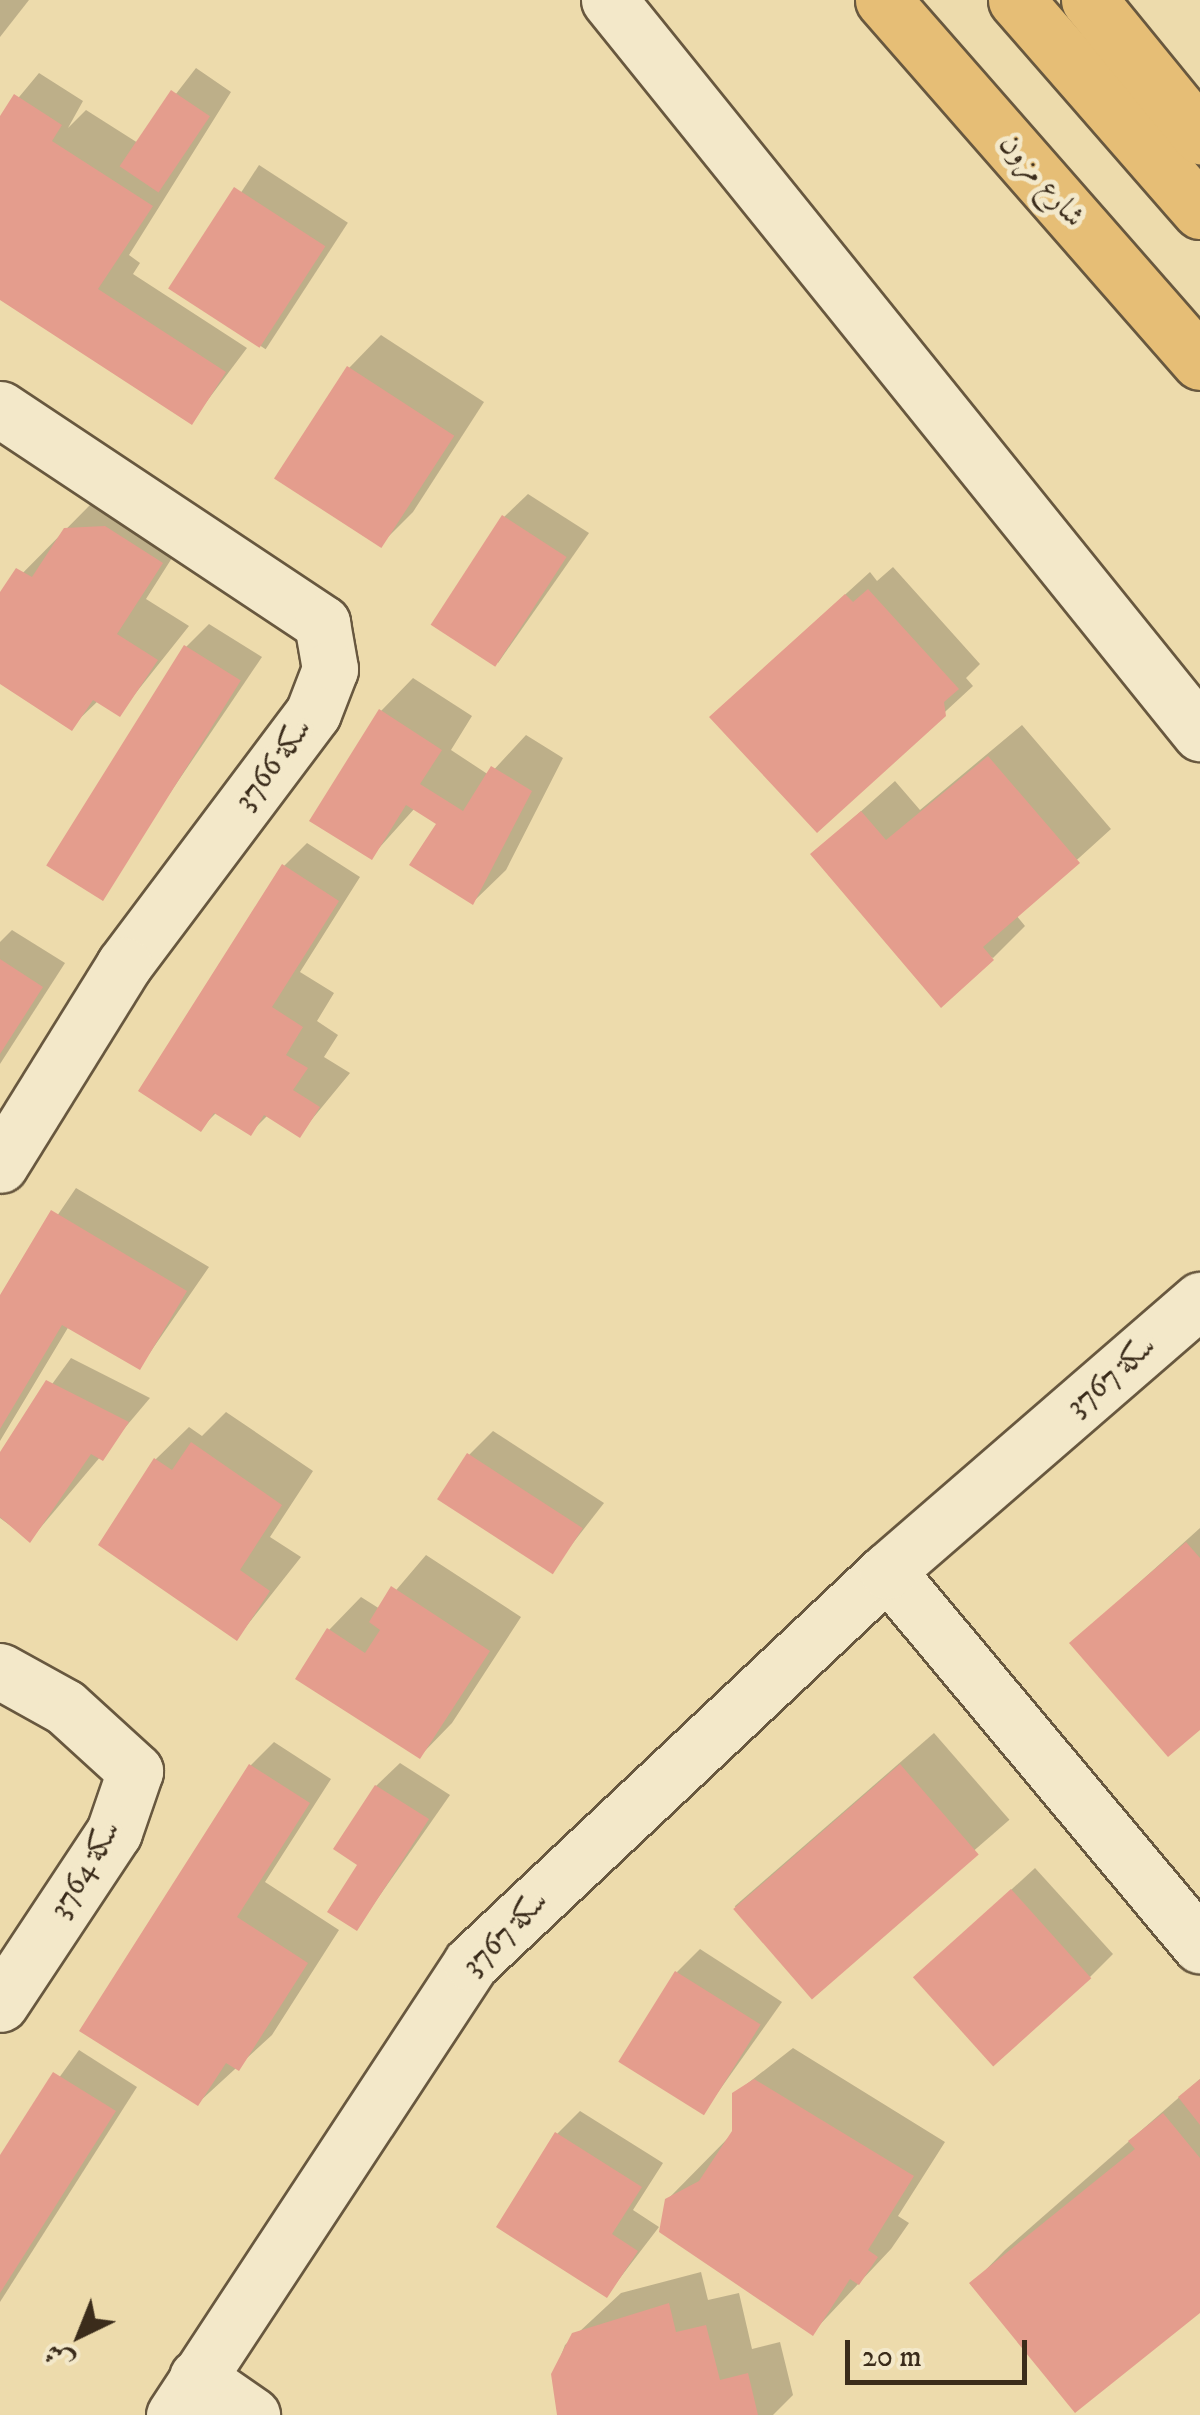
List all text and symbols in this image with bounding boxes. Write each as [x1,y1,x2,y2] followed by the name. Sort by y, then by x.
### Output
[991,127,1091,235] street label: شارع مزون
[228,712,320,818] street label: سكة 3766
[1060,1329,1164,1425] street label: سكة 3767
[43,1815,129,1925] street label: سكة 3764
[456,1884,556,1984] street label: سكة 3767
[30,2285,130,2385] north arrow
[850,2320,1032,2382] scale bar
[37,2335,81,2380] text: ش
[862,2339,922,2376] text: 20 m

